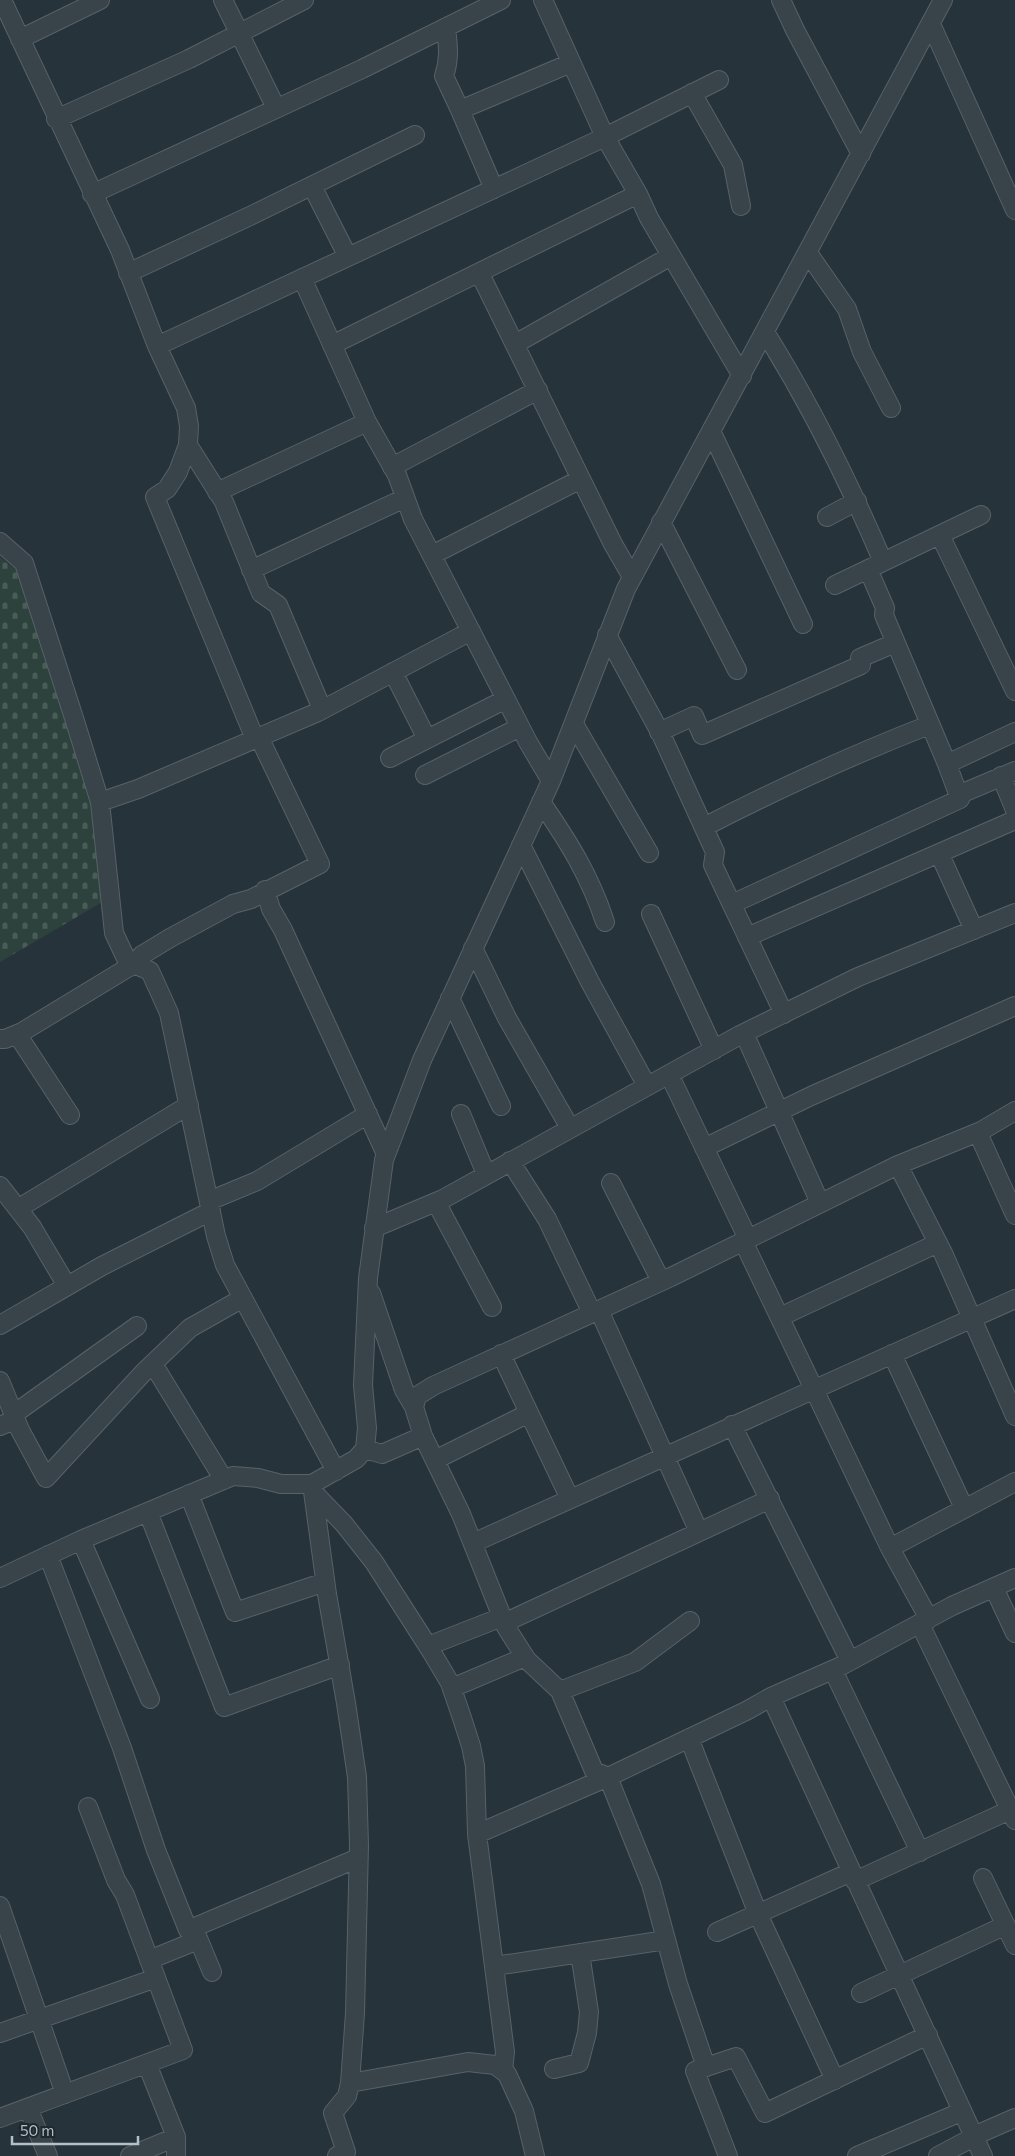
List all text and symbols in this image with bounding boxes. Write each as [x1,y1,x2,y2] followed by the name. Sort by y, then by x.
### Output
[12,2114,139,2146] scale bar
[20,2121,54,2139] text: 50 m

